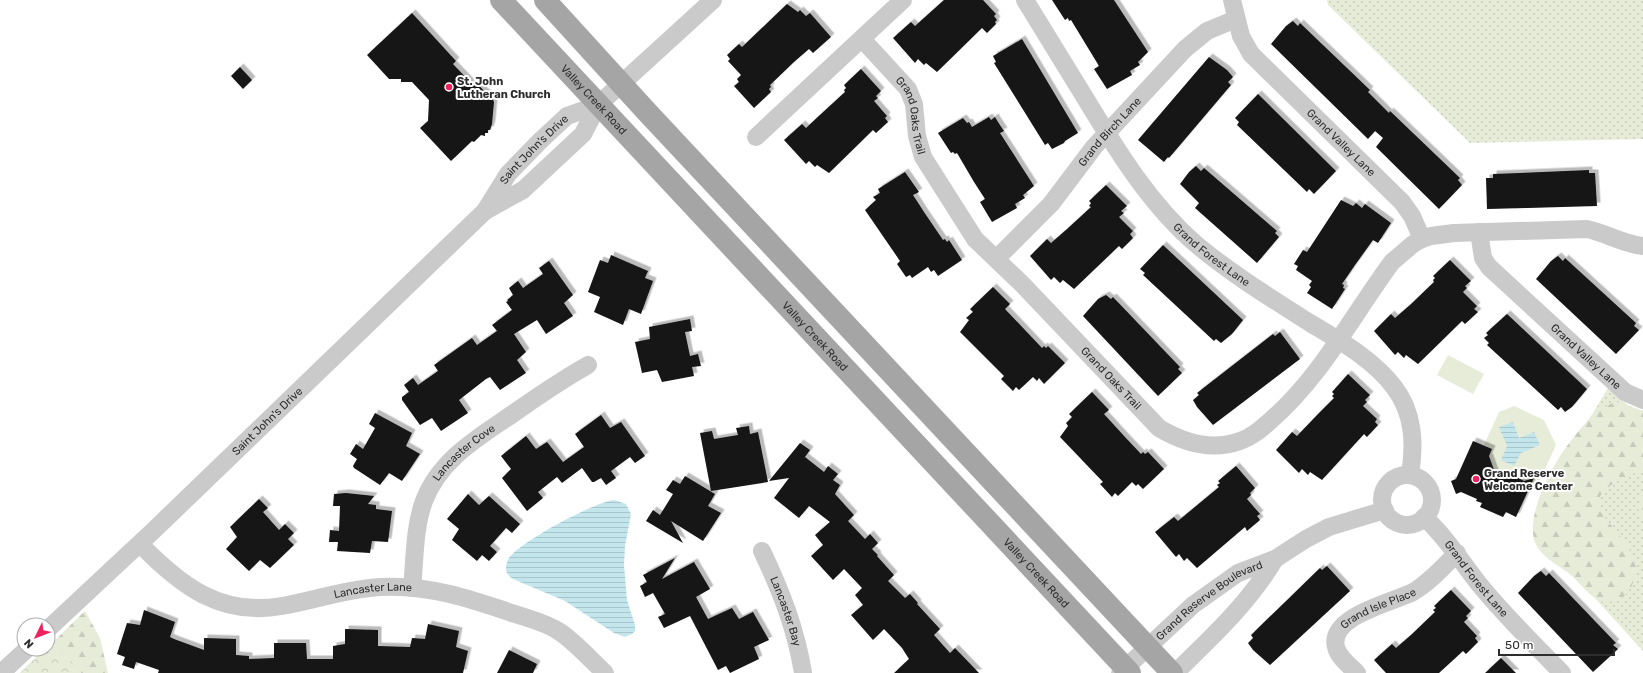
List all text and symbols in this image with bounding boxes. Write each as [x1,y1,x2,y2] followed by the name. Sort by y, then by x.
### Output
[558,62,630,137] street label: Valley Creek Road
[893,74,928,156] street label: Grand Oaks Trail
[457,75,551,101] place label: St. John Lutheran Church
[444,82,454,92] marker: St. John Lutheran Church
[1075,94,1144,169] street label: Grand Birch Lane
[1304,106,1378,179] street label: Grand Valley Lane
[497,112,571,186] street label: Saint John's Drive
[1171,220,1253,289] street label: Grand Forest Lane
[779,299,851,374] street label: Valley Creek Road
[1548,321,1624,392] street label: Grand Valley Lane
[1079,344,1144,412] street label: Grand Oaks Trail
[229,384,305,458] street label: Saint John's Drive
[430,421,497,483] street label: Lancaster Cove
[1484,467,1573,493] place label: Grand Reserve Welcome Center
[1471,474,1481,484] marker: Grand Reserve Welcome Center
[1001,535,1072,610] street label: Valley Creek Road
[1442,538,1511,620] street label: Grand Forest Lane
[1153,558,1264,643] street label: Grand Reserve Boulevard
[768,574,804,648] street label: Lancaster Bay
[332,580,413,601] street label: Lancaster Lane
[1338,585,1418,631] street label: Grand Isle Place
[16,617,56,657] north arrow
[1499,631,1614,657] scale bar
[22,636,37,651] text: N
[1505,638,1533,652] text: 50 m

